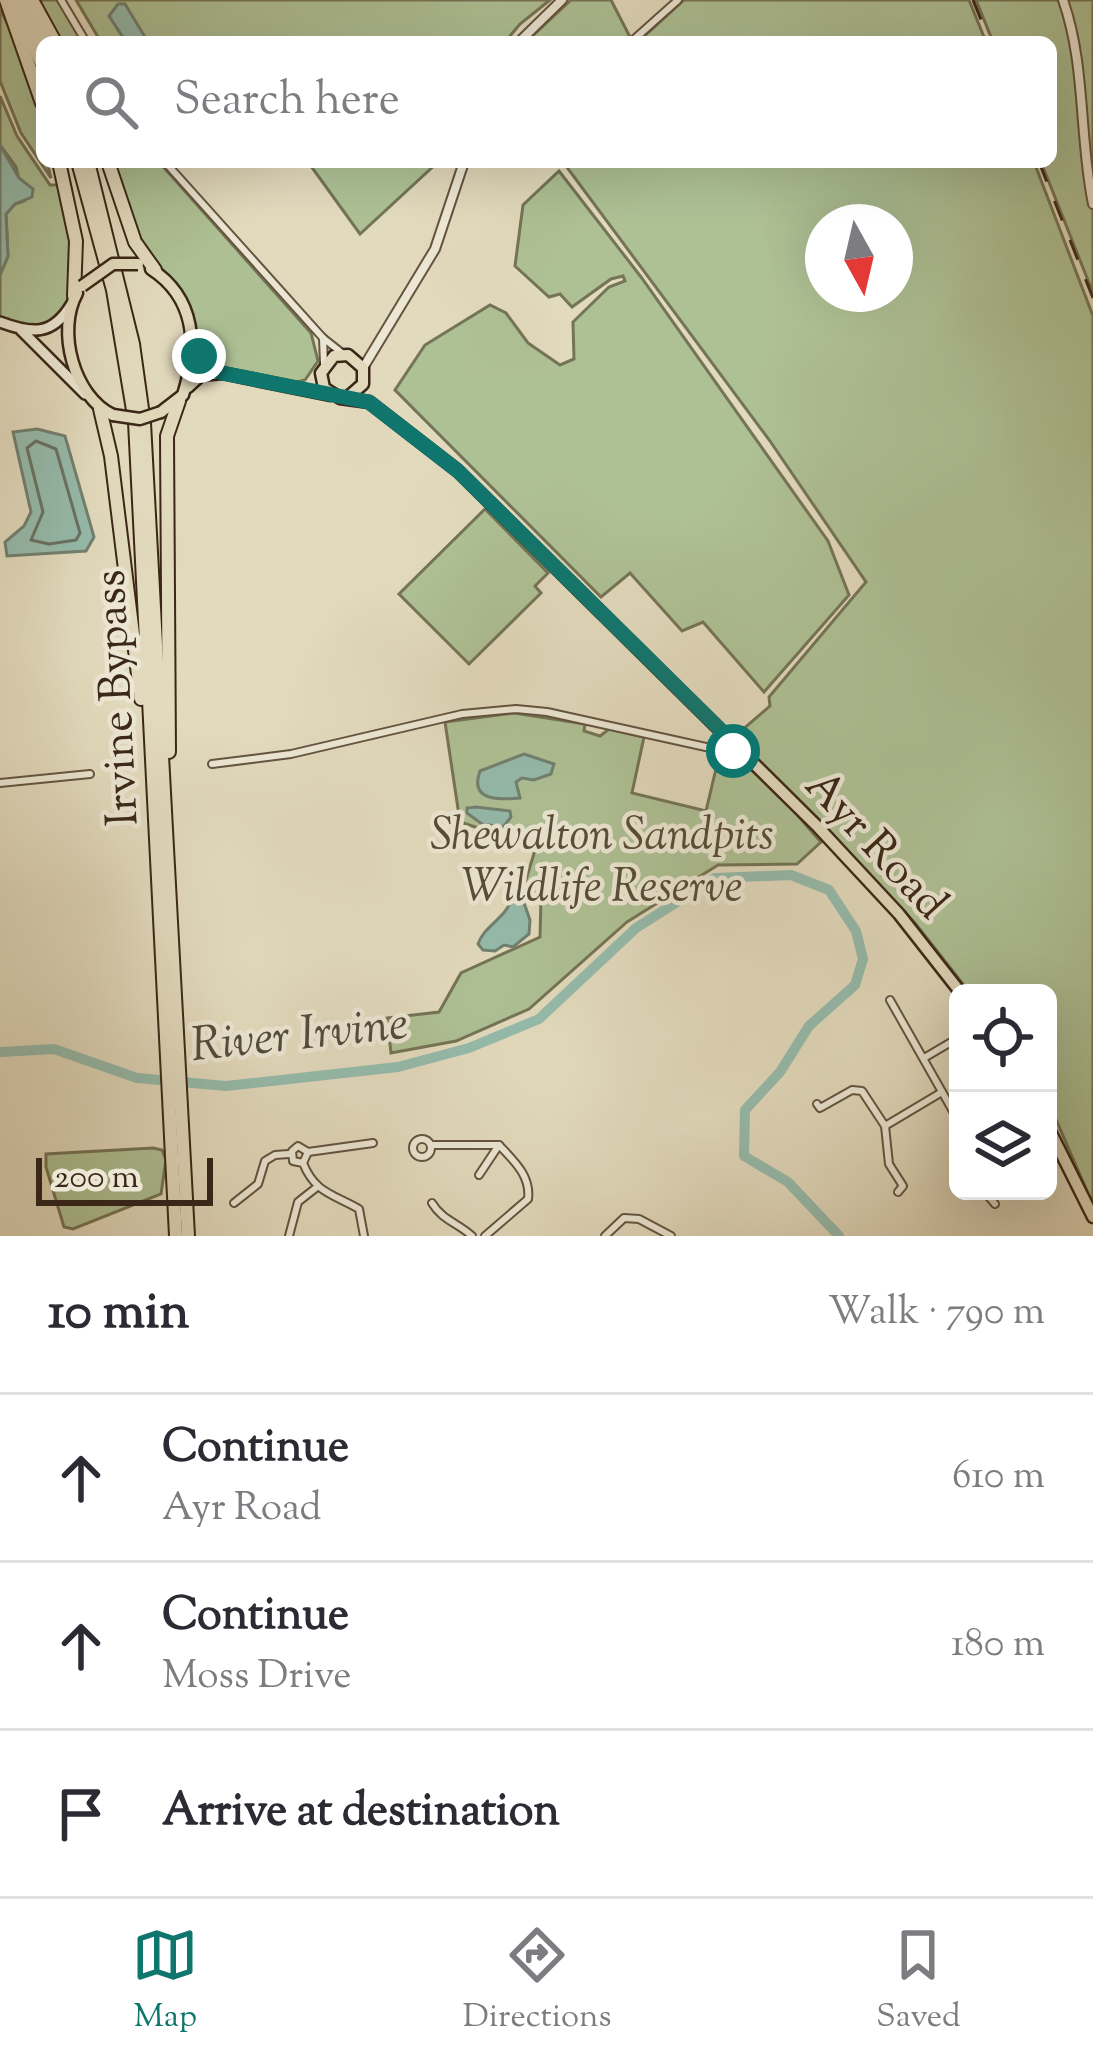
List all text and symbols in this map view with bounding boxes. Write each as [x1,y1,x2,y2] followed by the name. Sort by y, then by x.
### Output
[36,36,1057,168] search box
[78,69,144,135] icon: search
[174,70,400,135] text: Search here
[805,204,913,312] north arrow
[172,329,226,383] route end
[80,568,159,827] street label: Irvine Bypass
[706,724,760,778] route start
[787,757,961,936] street label: Ayr Road
[430,805,774,922] park label: Shewalton Sandpits Wildlife Reserve
[949,984,1057,1200] map controls
[949,984,1057,1092] button: locate
[188,992,412,1083] water label: River Irvine
[949,1092,1057,1200] button: layers
[36,1152,213,1205] scale bar
[54,1155,139,1203] text: 200 m
[48,1278,189,1351] text: 10 min
[828,1286,1045,1342] text: Walk · 790 m
[162,1417,349,1482] text: Continue
[48,1445,114,1511] icon: ahead
[952,1450,1045,1506] text: 610 m
[162,1482,322,1538] text: Ayr Road
[162,1585,349,1650] text: Continue
[48,1613,114,1679] icon: ahead
[951,1618,1045,1674] text: 180 m
[162,1650,351,1706] text: Moss Drive
[48,1781,114,1847] icon: arrive
[162,1781,560,1846] text: Arrive at destination
[132,1922,198,2042] tab: Map
[463,1922,612,2042] tab: Directions
[876,1922,961,2042] tab: Saved

